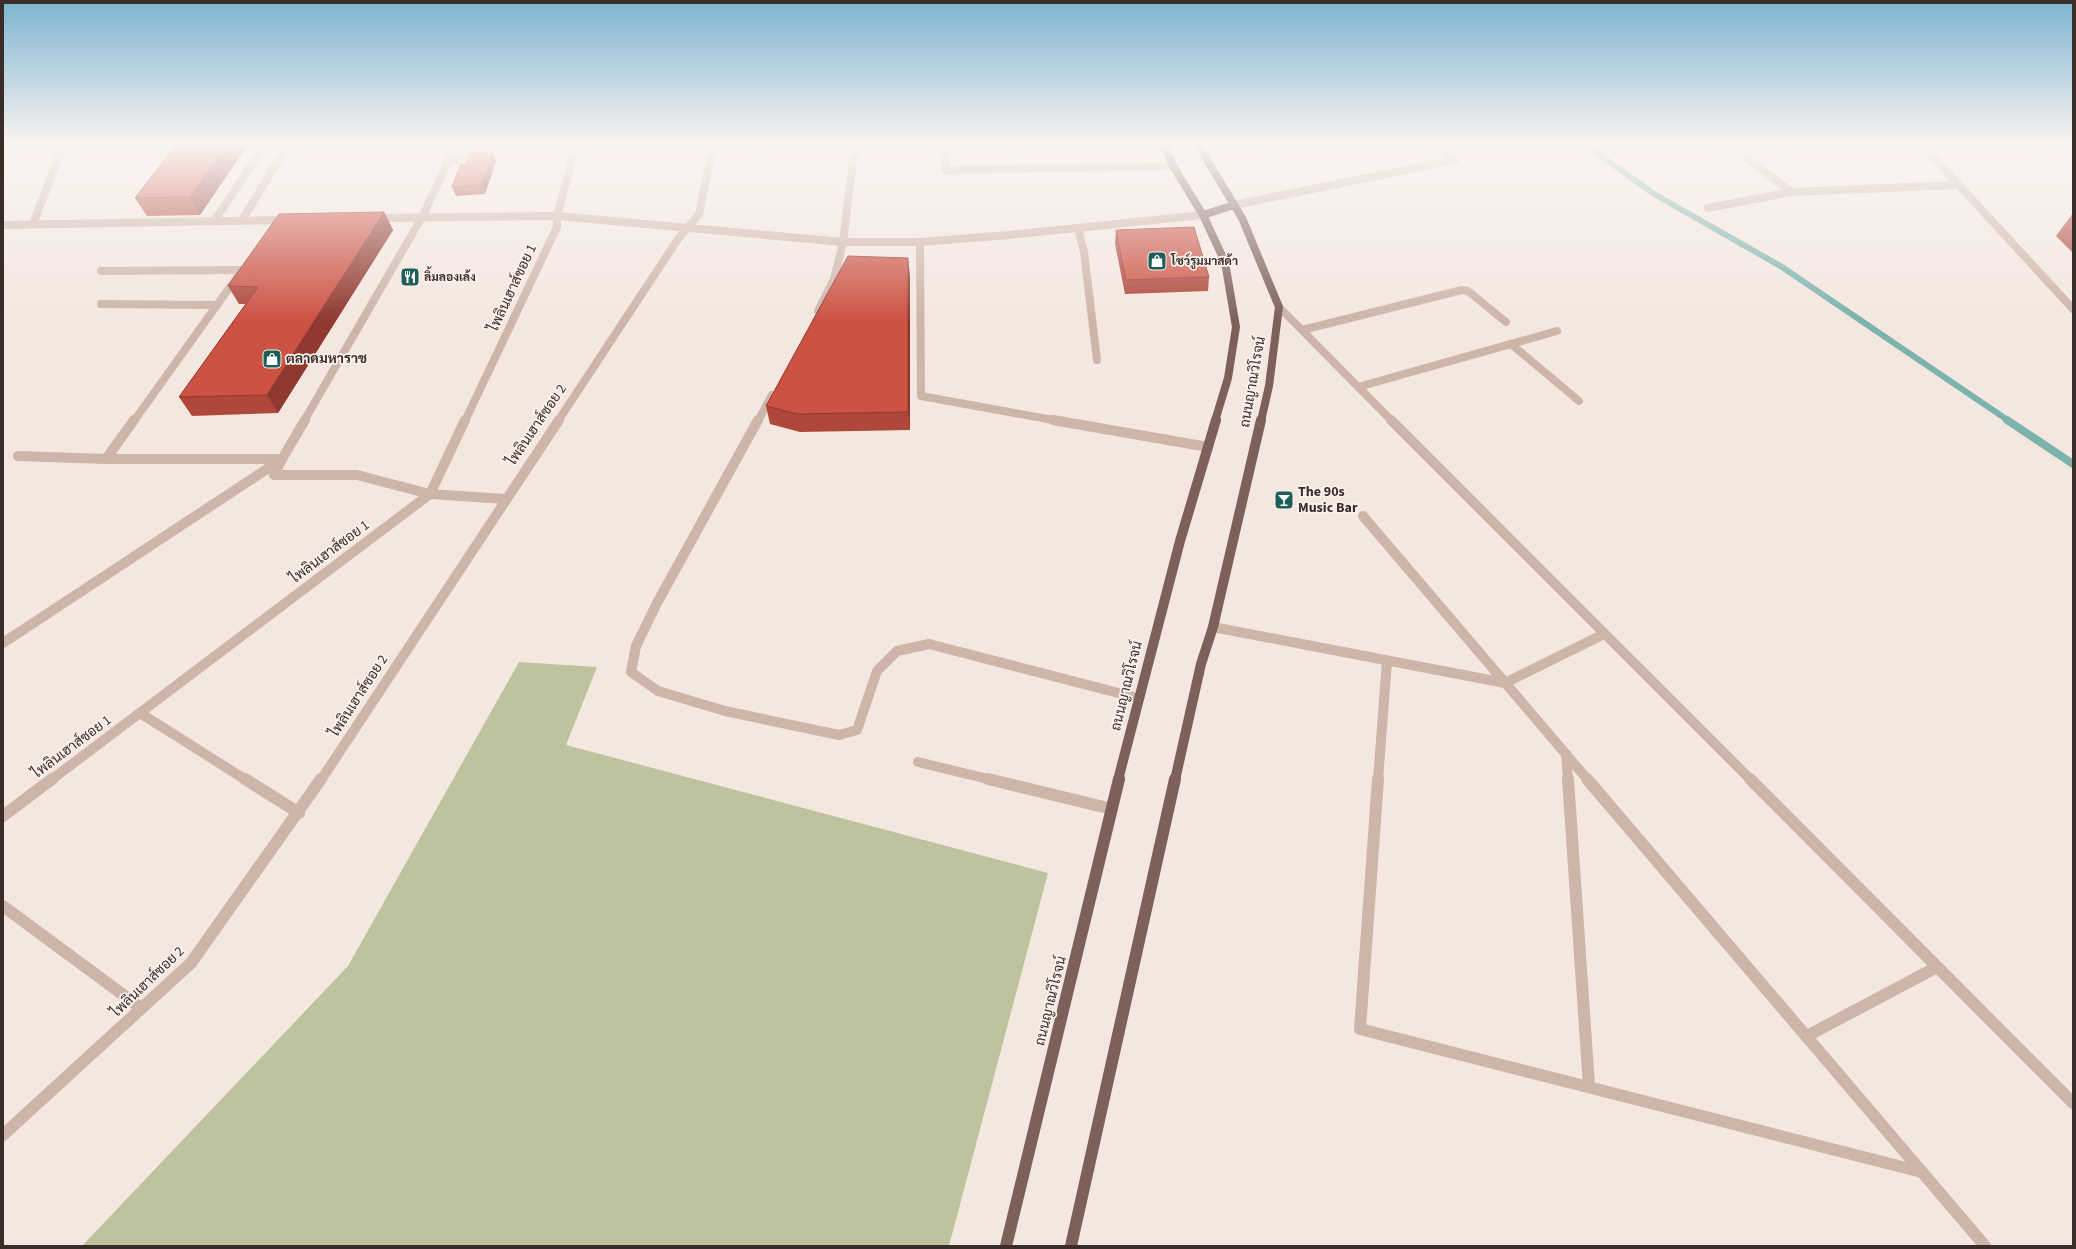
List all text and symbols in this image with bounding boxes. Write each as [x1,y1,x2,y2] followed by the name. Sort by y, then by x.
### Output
[484,241,542,336] street label: ไพลินเฮาส์ซอย 1
[1146,250,1168,272] shop icon: โชว์รูมมาสด้า
[1170,253,1238,270] place label: โชว์รูมมาสด้า
[399,266,421,288] restaurant icon: ลิ้มลองเล้ง
[424,266,476,286] place label: ลิ้มลองเล้ง
[1235,335,1271,429] street label: ถนนญาณวิโรจน์
[261,348,283,370] shop icon: ตลาดมหาราช
[286,349,367,369] place label: ตลาดมหาราช
[502,380,572,471] street label: ไพลินเฮาส์ซอย 2
[1298,482,1358,518] place label: The 90s Music Bar
[1273,489,1295,511] bar icon: The 90s Music Bar
[286,516,374,589] street label: ไพลินเฮาส์ซอย 1
[1106,639,1148,733] street label: ถนนญาณวิโรจน์
[324,651,393,742] street label: ไพลินเฮาส์ซอย 2
[28,711,116,784] street label: ไพลินเฮาส์ซอย 1
[106,942,189,1023] street label: ไพลินเฮาส์ซอย 2
[1030,954,1072,1048] street label: ถนนญาณวิโรจน์

